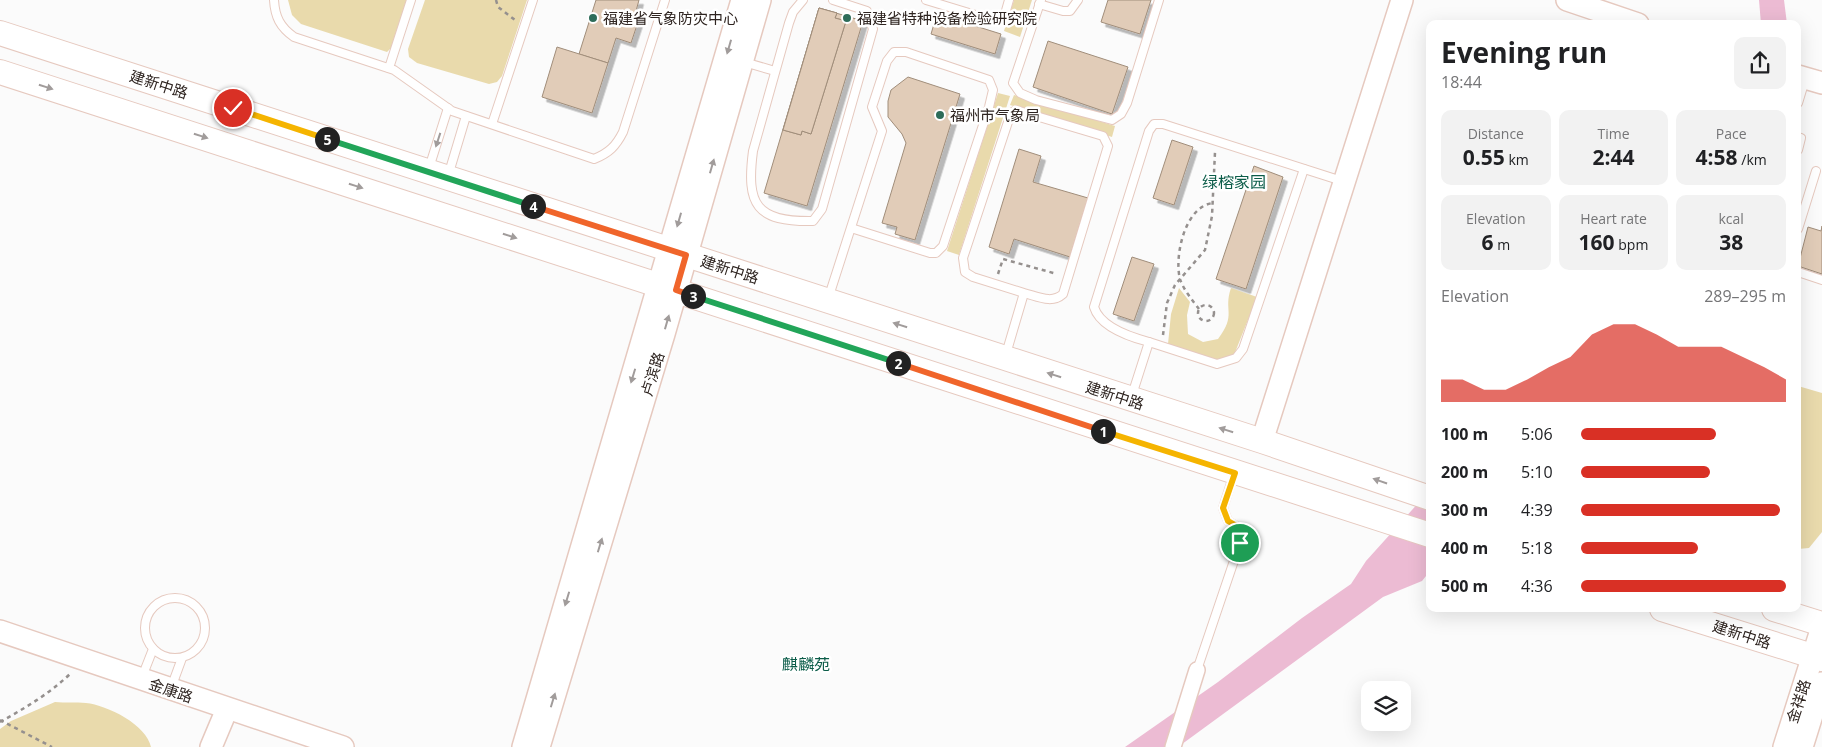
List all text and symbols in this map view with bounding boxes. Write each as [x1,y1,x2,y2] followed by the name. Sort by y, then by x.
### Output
[603,8,738,28] place label: 福建省气象防灾中心
[857,8,1037,28] place label: 福建省特种设备检验研究院
[587,12,599,24] marker: 福建省气象防灾中心
[841,12,853,24] marker: 福建省特种设备检验研究院
[1441,33,1607,71] text: Evening run
[1734,37,1786,89] button: share
[725,39,733,54] one-way arrow
[127,65,191,103] street label: 建新中路
[1441,71,1482,93] text: 18:44
[39,83,54,91] one-way arrow
[212,87,254,129] pin
[219,94,247,122] icon: check
[950,105,1040,125] place label: 福州市气象局
[934,109,946,121] marker: 福州市气象局
[1468,124,1524,143] text: Distance
[1597,124,1630,143] text: Time
[1716,124,1747,143] text: Pace
[314,126,340,152] pin: 5
[323,130,332,149] text: 5
[194,133,209,141] one-way arrow
[433,133,441,148] one-way arrow
[1463,143,1505,171] text: 0.55
[1592,143,1635,171] text: 2:44
[1696,143,1738,171] text: 4:58
[1505,150,1529,169] text: km
[1738,150,1767,169] text: /km
[708,158,716,173] one-way arrow
[1202,171,1266,193] district label: 绿榕家园
[348,183,363,190] one-way arrow
[520,194,546,218] pin: 4
[529,197,538,216] text: 4
[1466,209,1526,228] text: Elevation
[1580,209,1647,228] text: Heart rate
[1718,209,1744,228] text: kcal
[675,212,683,227] one-way arrow
[1482,228,1494,256] text: 6
[1579,228,1615,256] text: 160
[1719,228,1743,256] text: 38
[503,233,518,241] one-way arrow
[1494,235,1510,254] text: m
[1615,235,1648,254] text: bpm
[698,250,762,288] street label: 建新中路
[680,284,706,308] pin: 3
[1441,285,1509,307] text: Elevation
[1704,285,1786,307] text: 289–295 m
[689,287,698,306] text: 3
[663,314,671,330] one-way arrow
[892,320,907,328] one-way arrow
[636,350,668,398] street label: 卢滨路
[886,350,910,376] pin: 2
[894,354,903,373] text: 2
[629,368,637,383] one-way arrow
[1047,371,1062,378] one-way arrow
[1083,376,1147,414] street label: 建新中路
[1090,418,1116,444] pin: 1
[1099,422,1108,441] text: 1
[1441,423,1488,445] text: 100 m
[1521,423,1553,445] text: 5:06
[1218,425,1233,433] one-way arrow
[1441,461,1488,483] text: 200 m
[1521,461,1553,483] text: 5:10
[1372,477,1387,485] one-way arrow
[1441,499,1488,521] text: 300 m
[1521,499,1553,521] text: 4:39
[1219,522,1261,564] pin
[1226,529,1254,557] icon: arrive
[597,537,605,552] one-way arrow
[1441,537,1488,559] text: 400 m
[1521,537,1553,559] text: 5:18
[1441,575,1488,597] text: 500 m
[1521,575,1553,597] text: 4:36
[562,591,570,606] one-way arrow
[1710,615,1774,653] street label: 建新中路
[782,653,830,675] district label: 麒麟苑
[146,673,196,707] street label: 金康路
[1782,677,1814,725] street label: 金祥路
[1361,681,1411,731] map controls
[1361,681,1411,731] button: layers
[550,693,558,708] one-way arrow

